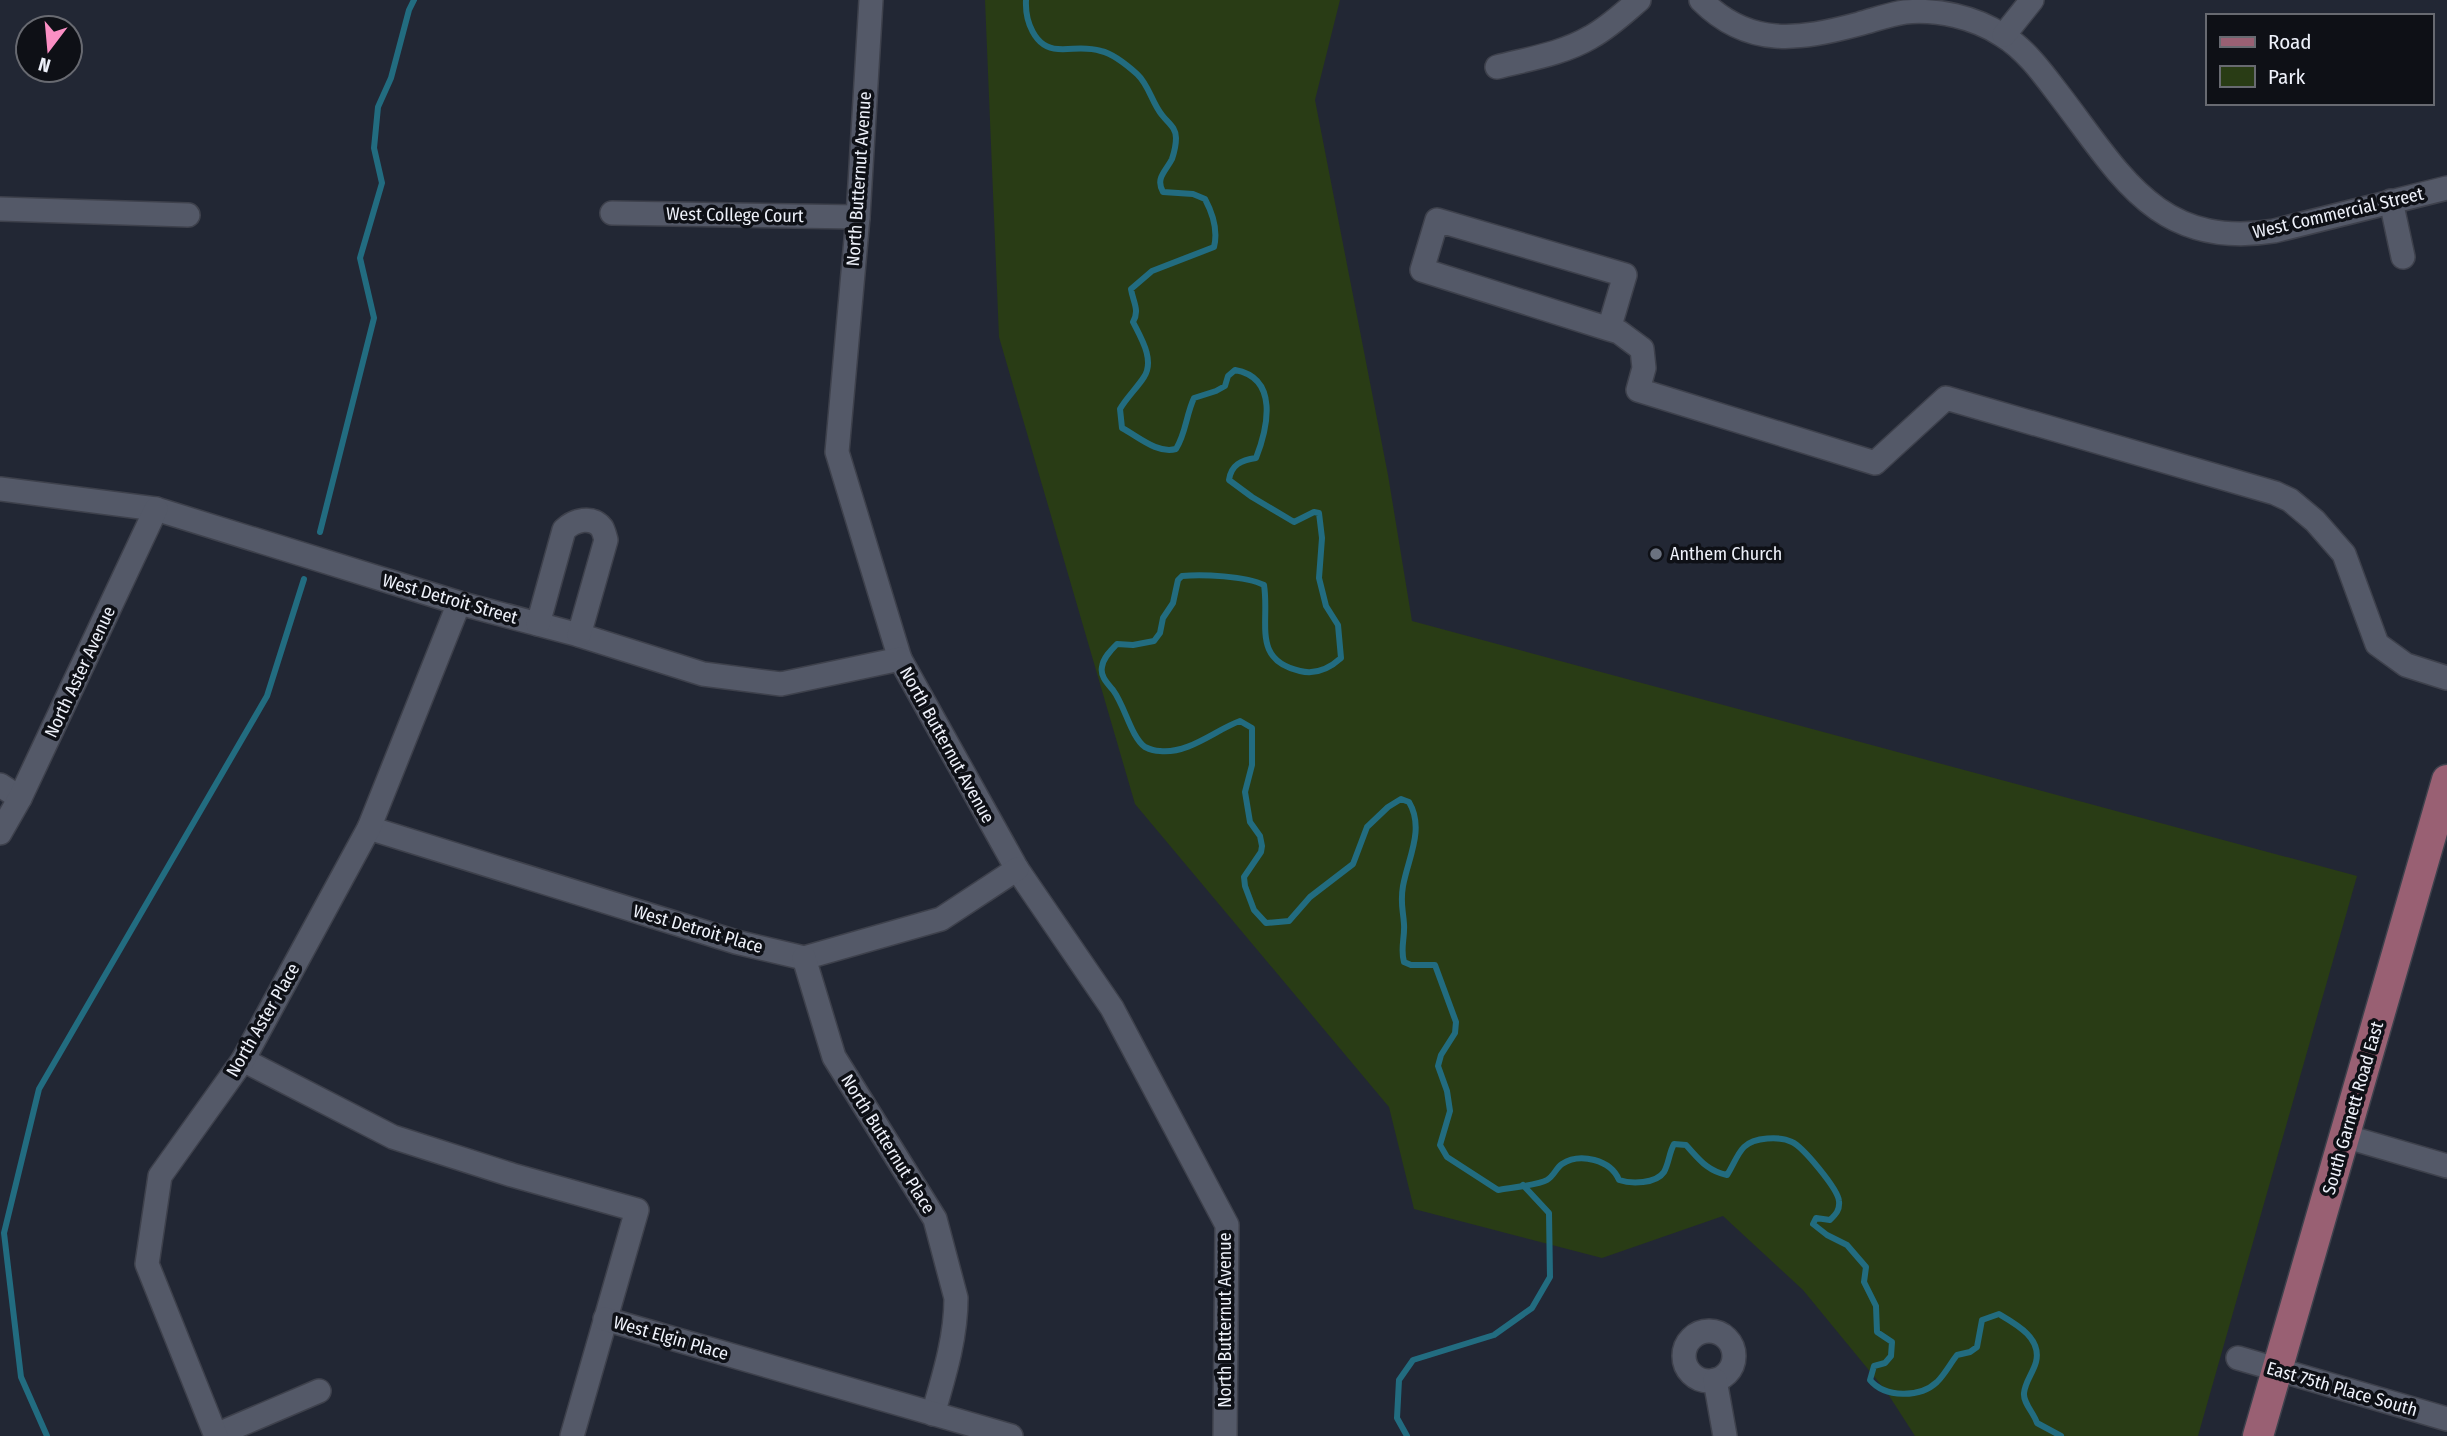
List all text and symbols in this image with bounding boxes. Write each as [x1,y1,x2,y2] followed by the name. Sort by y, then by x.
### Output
[14,14,84,84] north arrow
[2206,14,2433,105] legend
[2268,29,2312,55] text: Road
[36,52,53,77] text: N
[2268,64,2306,90] text: Park
[842,91,876,267] street label: North Butternut Avenue
[2250,183,2426,243] street label: West Commercial Street
[666,203,804,227] street label: West College Court
[1670,543,1782,565] place label: Anthem Church
[1648,546,1664,562] marker: Anthem Church
[380,569,520,629] street label: West Detroit Street
[40,603,120,741] street label: North Aster Avenue
[895,663,999,827] street label: North Butternut Avenue
[631,900,766,958] street label: West Detroit Place
[222,959,304,1081] street label: North Aster Place
[2318,1019,2388,1197] street label: South Garnett Road East
[836,1070,940,1218] street label: North Butternut Place
[1214,1232,1236,1408] street label: North Butternut Avenue
[611,1311,731,1365] street label: West Elgin Place
[2264,1357,2420,1421] street label: East 75th Place South

